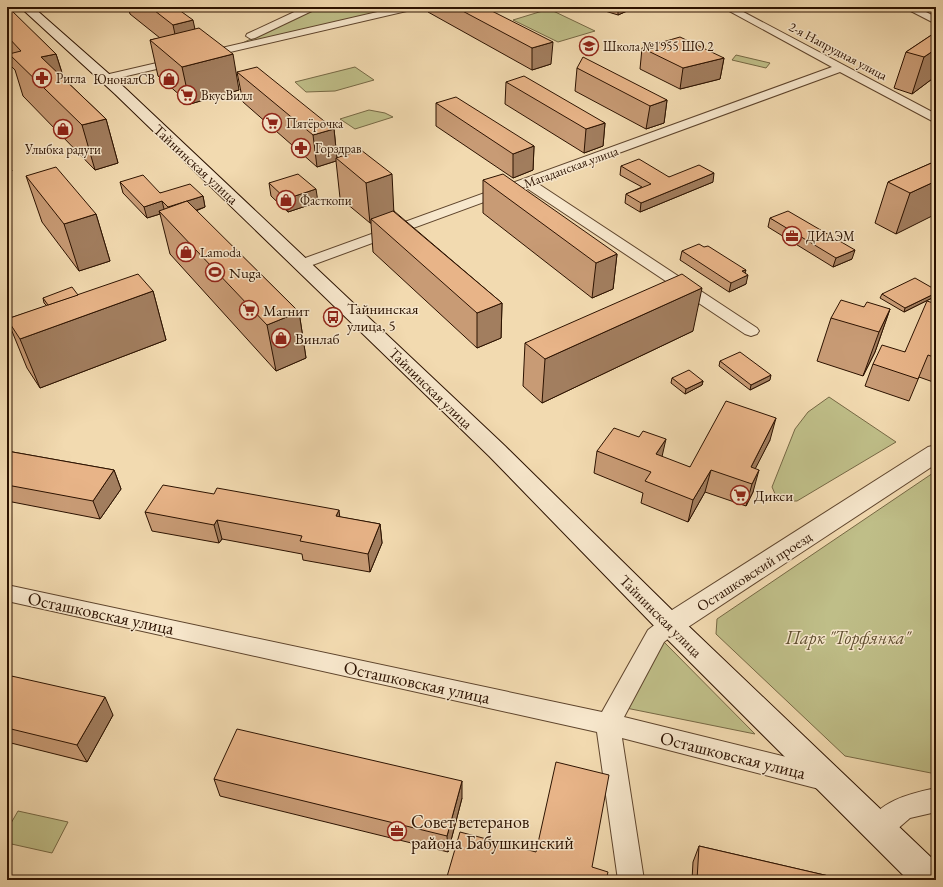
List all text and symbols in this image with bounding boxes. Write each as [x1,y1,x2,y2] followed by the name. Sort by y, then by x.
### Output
[786,18,891,84] street label: 2-я Напрудная улица
[578,35,600,57] school or university icon: Школа №1955 ШО 2
[603,38,714,55] place label: Школа №1955 ШО 2
[31,67,53,89] pharmacy icon: Ригла
[158,68,180,90] shop icon: ЮноналСВ
[56,70,87,87] place label: Ригла
[93,71,155,88] place label: ЮноналСВ
[176,84,198,106] supermarket icon: ВкусВилл
[201,87,253,104] place label: ВкусВилл
[261,112,283,134] supermarket icon: Пятёрочка
[286,115,344,132] place label: Пятёрочка
[52,118,74,140] shop icon: Улыбка радуги
[149,120,243,208] street label: Тайнинская улица
[290,137,312,159] pharmacy icon: Горздрав
[315,140,362,157] place label: Горздрав
[24,141,101,158] place label: Улыбка радуги
[521,142,621,192] street label: Магаданская улица
[275,189,297,211] shop icon: Фасткопи
[300,192,352,209] place label: Фасткопи
[781,225,803,247] office icon: ДИАЭМ
[806,228,855,245] place label: ДИАЭМ
[175,241,197,263] shop icon: Lamoda
[200,244,242,261] place label: Lamoda
[204,261,226,283] sports icon: Nuga
[229,263,261,282] place label: Nuga
[238,299,260,321] supermarket icon: Магнит
[347,299,419,335] place label: Тайнинская улица, 5
[263,301,309,320] place label: Магнит
[322,306,344,328] bus stop icon: Тайнинская улица, 5
[270,327,292,349] shop icon: Винлаб
[295,329,340,348] place label: Винлаб
[385,343,477,433] street label: Тайнинская улица
[729,484,751,506] supermarket icon: Дикси
[754,486,793,505] place label: Дикси
[693,527,815,615] street label: Осташковский проезд
[616,571,706,661] street label: Тайнинская улица
[26,586,177,640] street label: Осташковская улица
[784,626,913,650] park label: Парк "Торфянка"
[342,655,493,709] street label: Осташковская улица
[658,726,809,784] street label: Осташковская улица
[411,810,574,854] place label: Совет ветеранов района Бабушкинский
[386,820,408,842] office icon: Совет ветеранов района Бабушкинский

